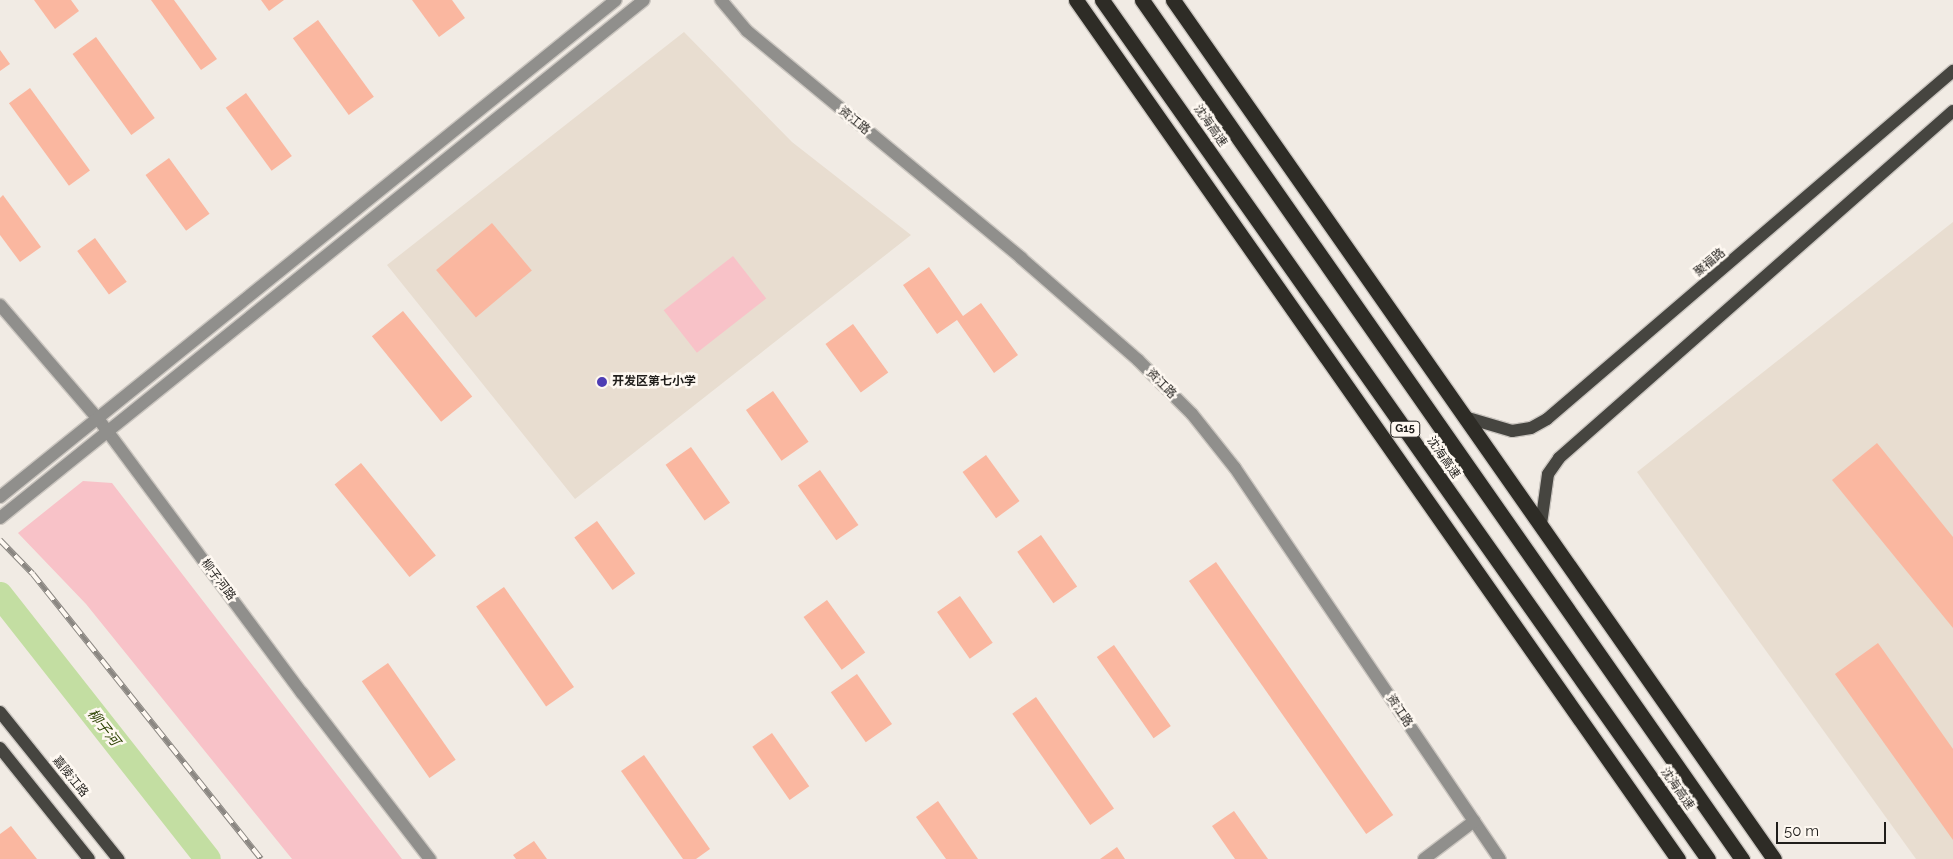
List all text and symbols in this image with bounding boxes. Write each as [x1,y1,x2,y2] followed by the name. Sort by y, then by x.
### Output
[1190,102,1230,150] street label: 沈海高速
[835,104,873,138] street label: 资江路
[1692,246,1728,280] street label: 聚福路
[1143,366,1179,402] street label: 资江路
[612,375,696,389] place label: 开发区第七小学
[596,376,608,388] marker: 开发区第七小学
[1390,420,1420,438] road number: G15
[1423,434,1463,482] street label: 沈海高速
[198,556,238,604] street label: 柳子河路
[1383,692,1415,730] street label: 资江路
[84,705,124,749] water label: 柳子河
[49,754,91,800] street label: 嘉陵江路
[1657,765,1697,813] street label: 沈海高速
[1778,812,1888,844] scale bar
[1784,822,1819,840] text: 50 m

